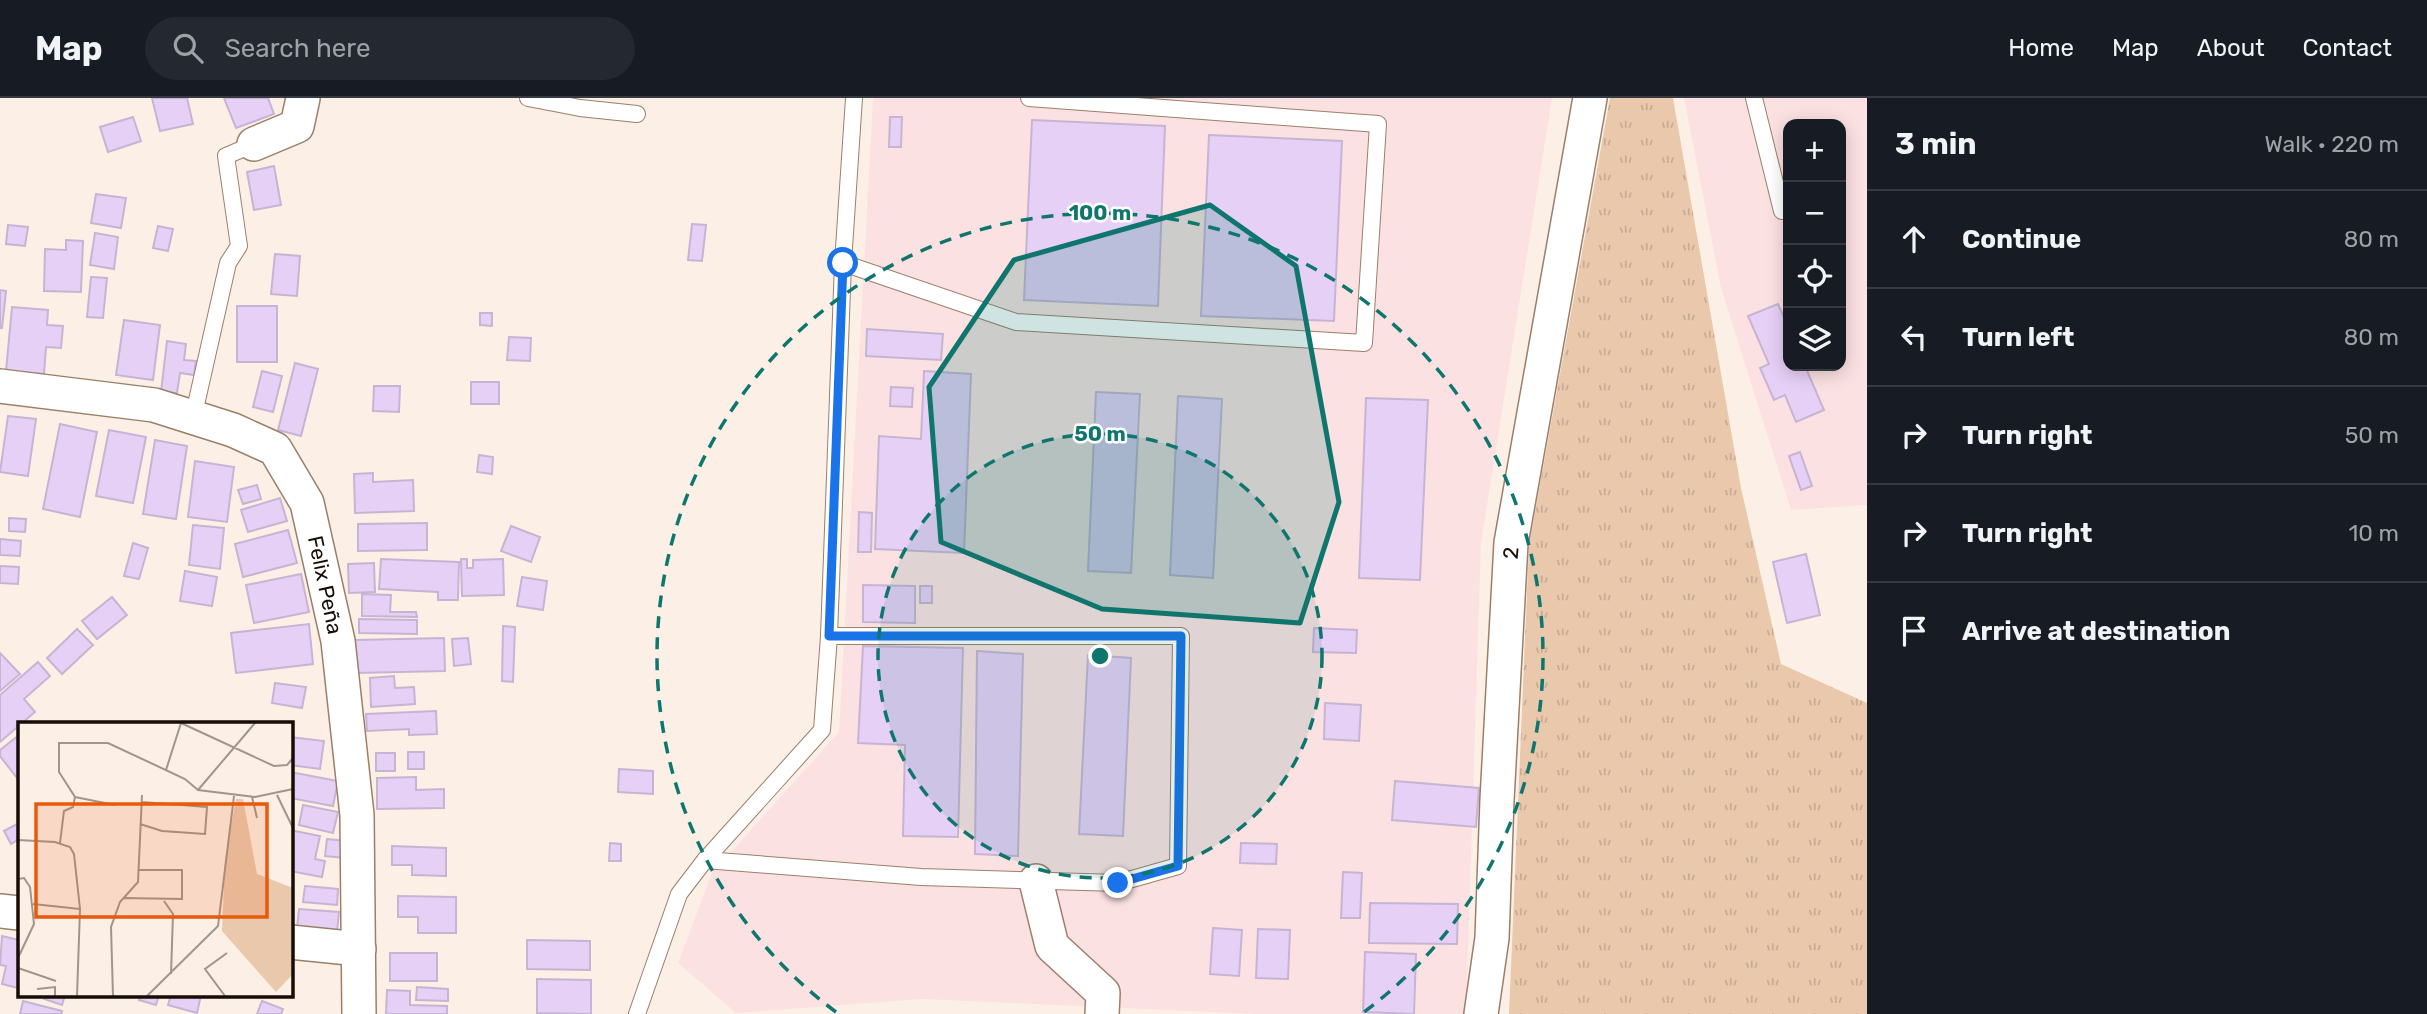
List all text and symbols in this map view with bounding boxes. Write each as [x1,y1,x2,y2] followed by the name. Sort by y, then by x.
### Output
[145,17,635,80] search box
[35,29,103,68] text: Map
[169,29,207,67] icon: search
[225,33,370,64] text: Search here
[2008,34,2074,62] text: Home
[2112,34,2159,62] text: Map
[2197,34,2265,62] text: About
[2303,34,2392,62] text: Contact
[1783,119,1846,371] map controls
[1783,119,1846,182] button: +
[1895,126,1977,162] text: 3 min
[2265,130,2399,158] text: Walk · 220 m
[1783,182,1846,245] button: −
[1069,200,1131,225] text: 100 m
[1895,220,1933,258] icon: ahead
[1962,224,2081,255] text: Continue
[2344,225,2399,253] text: 80 m
[1783,245,1846,308] button: locate
[827,247,858,278] route start
[1783,308,1846,371] button: layers
[1895,318,1933,356] icon: left
[1962,322,2074,353] text: Turn left
[2344,323,2399,351] text: 80 m
[1895,416,1933,454] icon: right
[1962,420,2092,451] text: Turn right
[1074,421,1126,446] text: 50 m
[2345,421,2399,449] text: 50 m
[1895,514,1933,552] icon: right
[1962,518,2092,549] text: Turn right
[2348,519,2399,547] text: 10 m
[303,533,348,636] street label: Felix Peña
[1498,546,1523,560] street label: 2
[1895,612,1933,650] icon: arrive
[1962,616,2230,647] text: Arrive at destination
[1088,644,1112,668] centre of rings
[18,722,292,996] inset map
[1102,867,1133,898] route end

